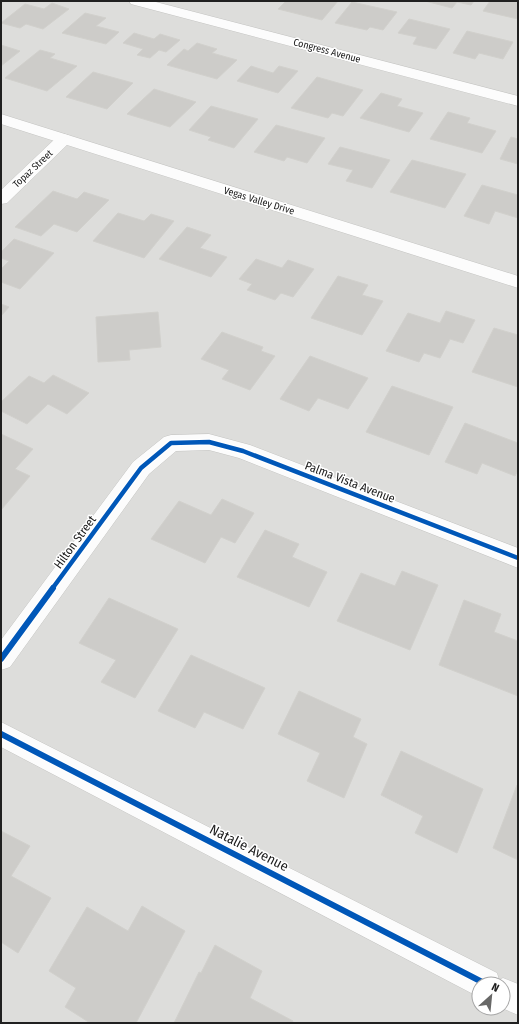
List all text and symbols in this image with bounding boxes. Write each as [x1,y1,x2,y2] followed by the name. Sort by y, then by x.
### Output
[292,36,362,66] street label: Congress Avenue
[10,147,56,191] street label: Topaz Street
[222,185,296,217] street label: Vegas Valley Drive
[303,458,397,506] street label: Palma Vista Avenue
[51,513,99,571] street label: Hilton Street
[207,821,291,875] street label: Natalie Avenue
[471,976,511,1016] north arrow
[489,980,501,995] text: N

